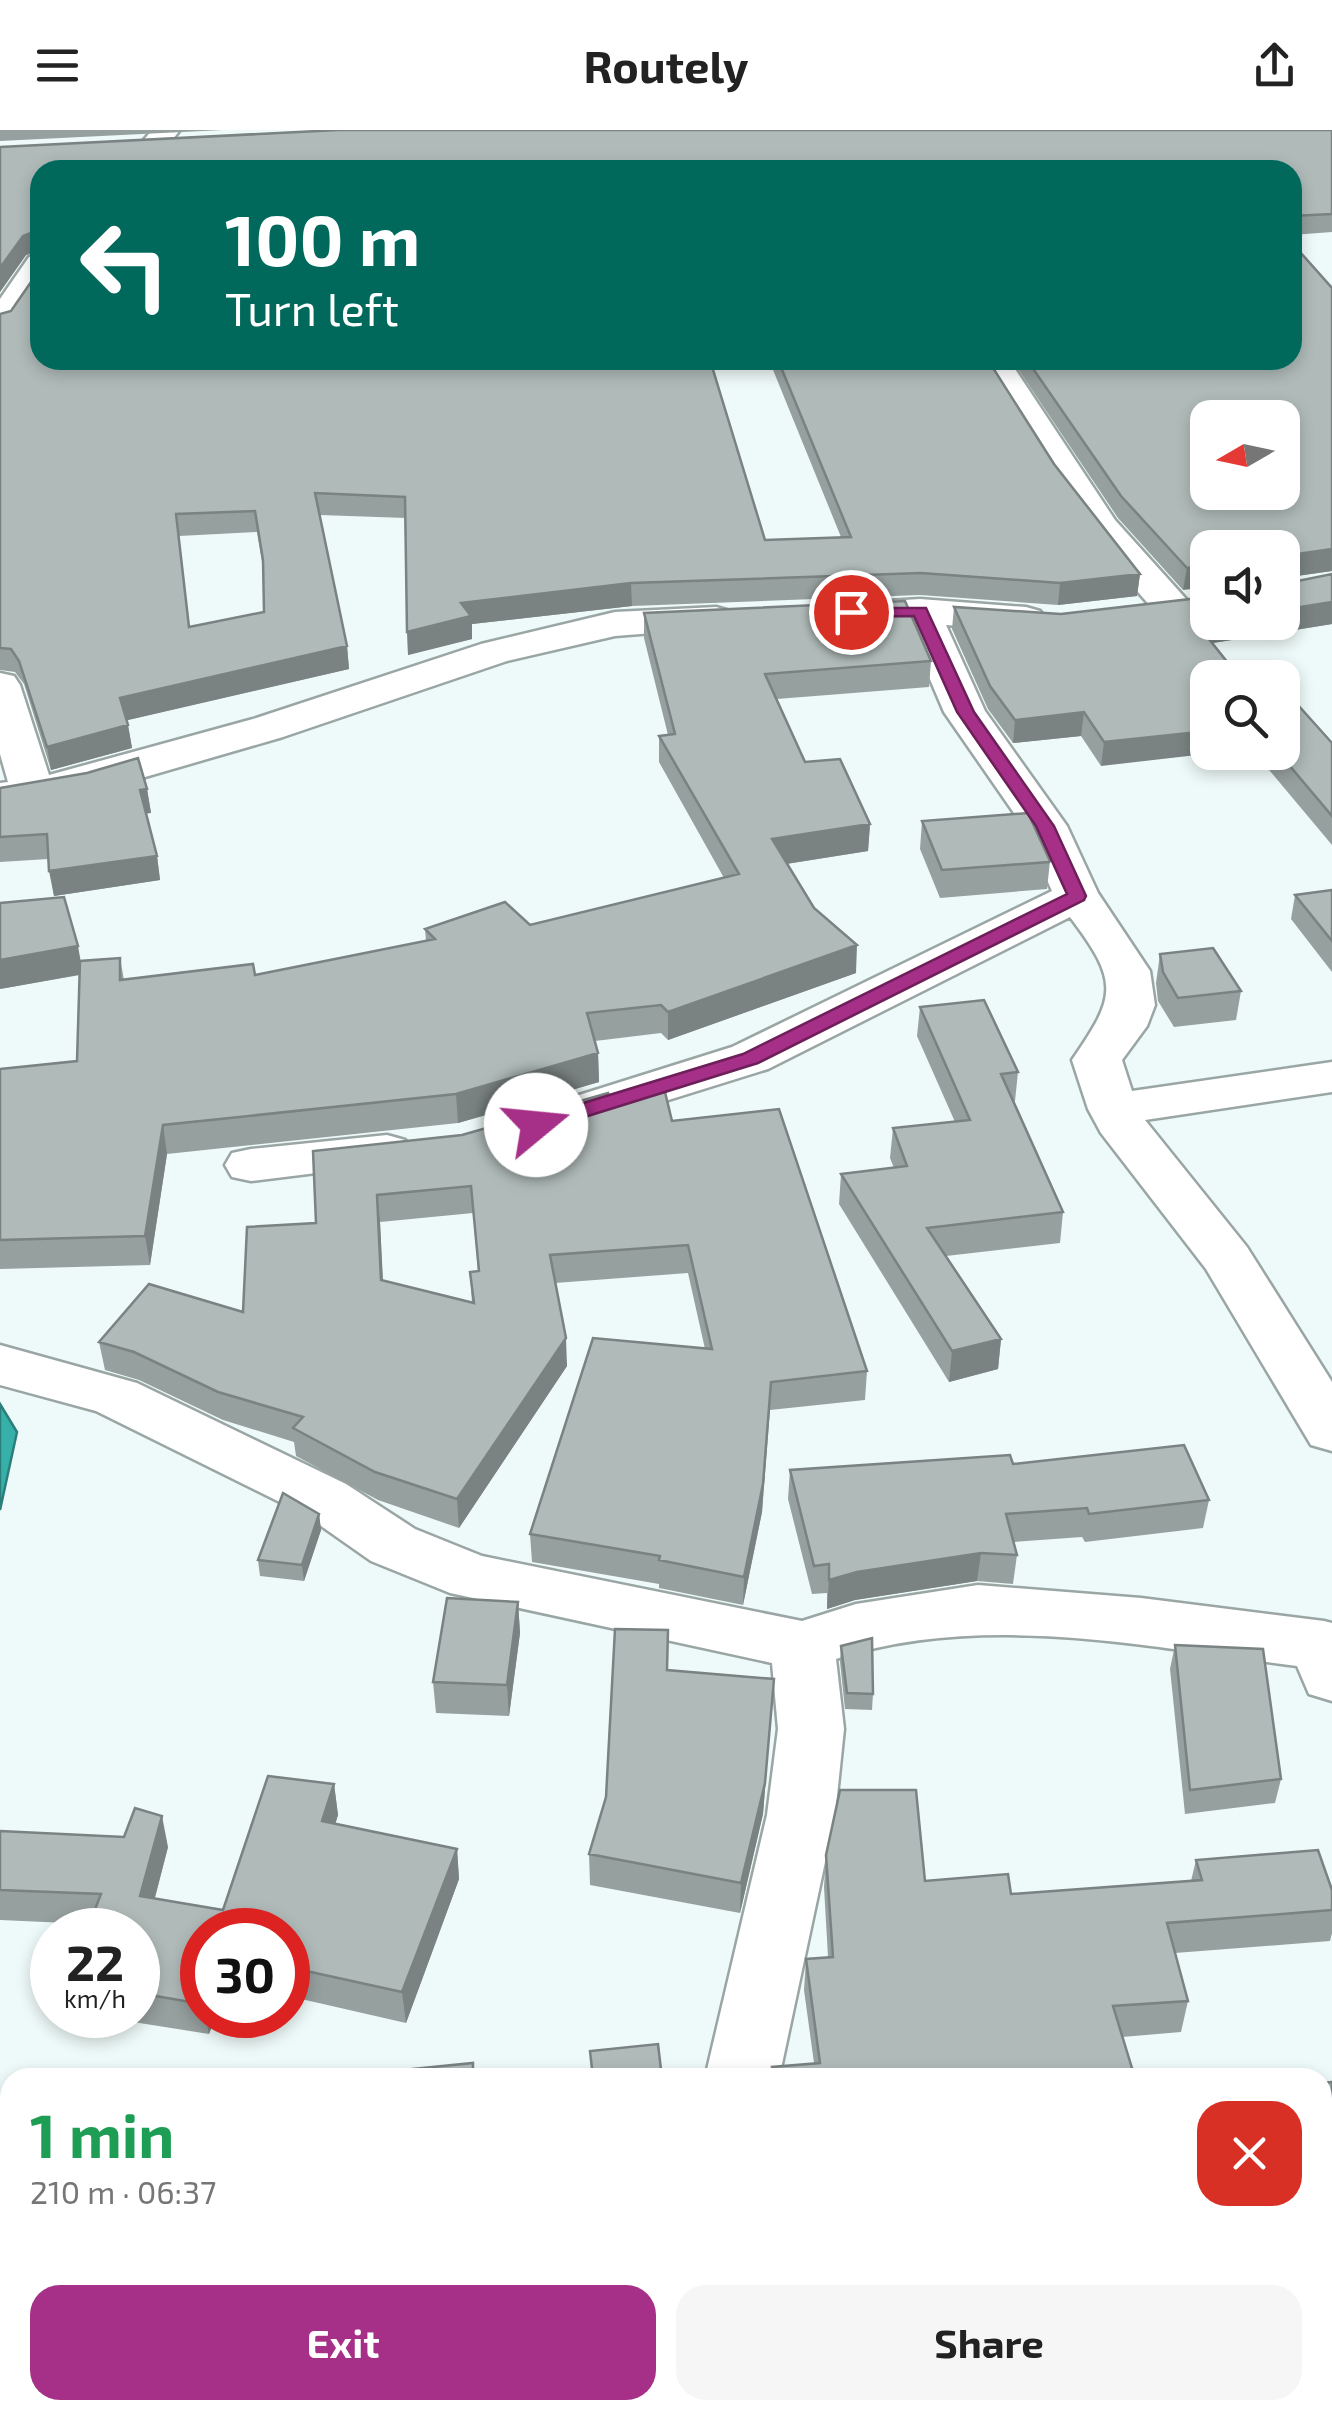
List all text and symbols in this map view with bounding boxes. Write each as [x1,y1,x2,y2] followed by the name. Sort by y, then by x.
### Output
[30,38,85,93] icon: menu
[583,38,749,92] text: Routely
[1247,38,1302,93] icon: share
[225,196,420,280] text: 100 m
[60,200,190,330] icon: left
[225,281,399,335] text: Turn left
[1190,400,1300,510] north arrow
[1190,400,1300,770] map controls
[1190,530,1300,640] button: sound
[809,570,894,655] pin
[824,585,879,640] icon: arrive
[1190,660,1300,770] button: search
[484,1073,588,1177] position arrow
[180,1908,310,2038] speed limit sign: 30
[66,1931,124,1991] text: 22
[64,1983,126,2013] text: km/h
[30,2098,174,2170] text: 1 min
[1197,2101,1302,2206] button: close
[30,2172,216,2210] text: 210 m · 06:37
[30,2285,656,2400] button: Exit
[676,2285,1302,2400] button: Share

